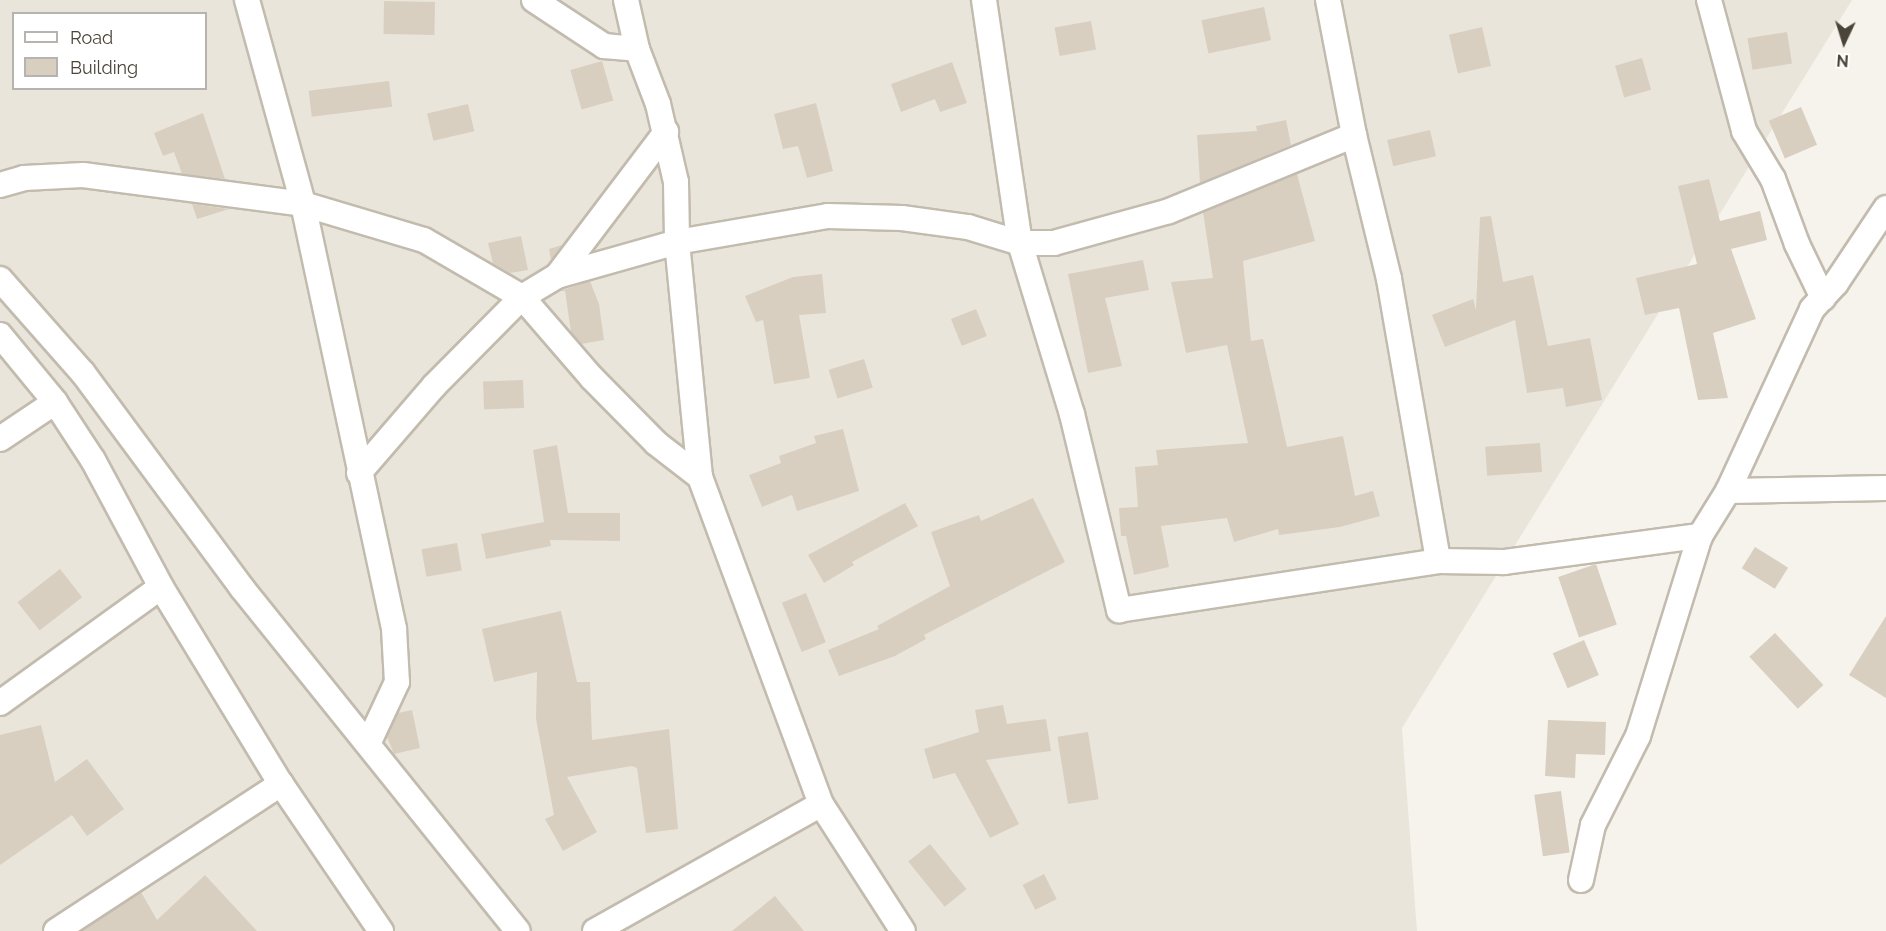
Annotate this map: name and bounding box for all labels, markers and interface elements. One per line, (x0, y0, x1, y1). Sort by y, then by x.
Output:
legend (12, 12, 207, 90)
north arrow (1814, 12, 1874, 72)
text: Road (70, 27, 113, 48)
text: N (1836, 51, 1849, 70)
text: Building (70, 57, 138, 78)

